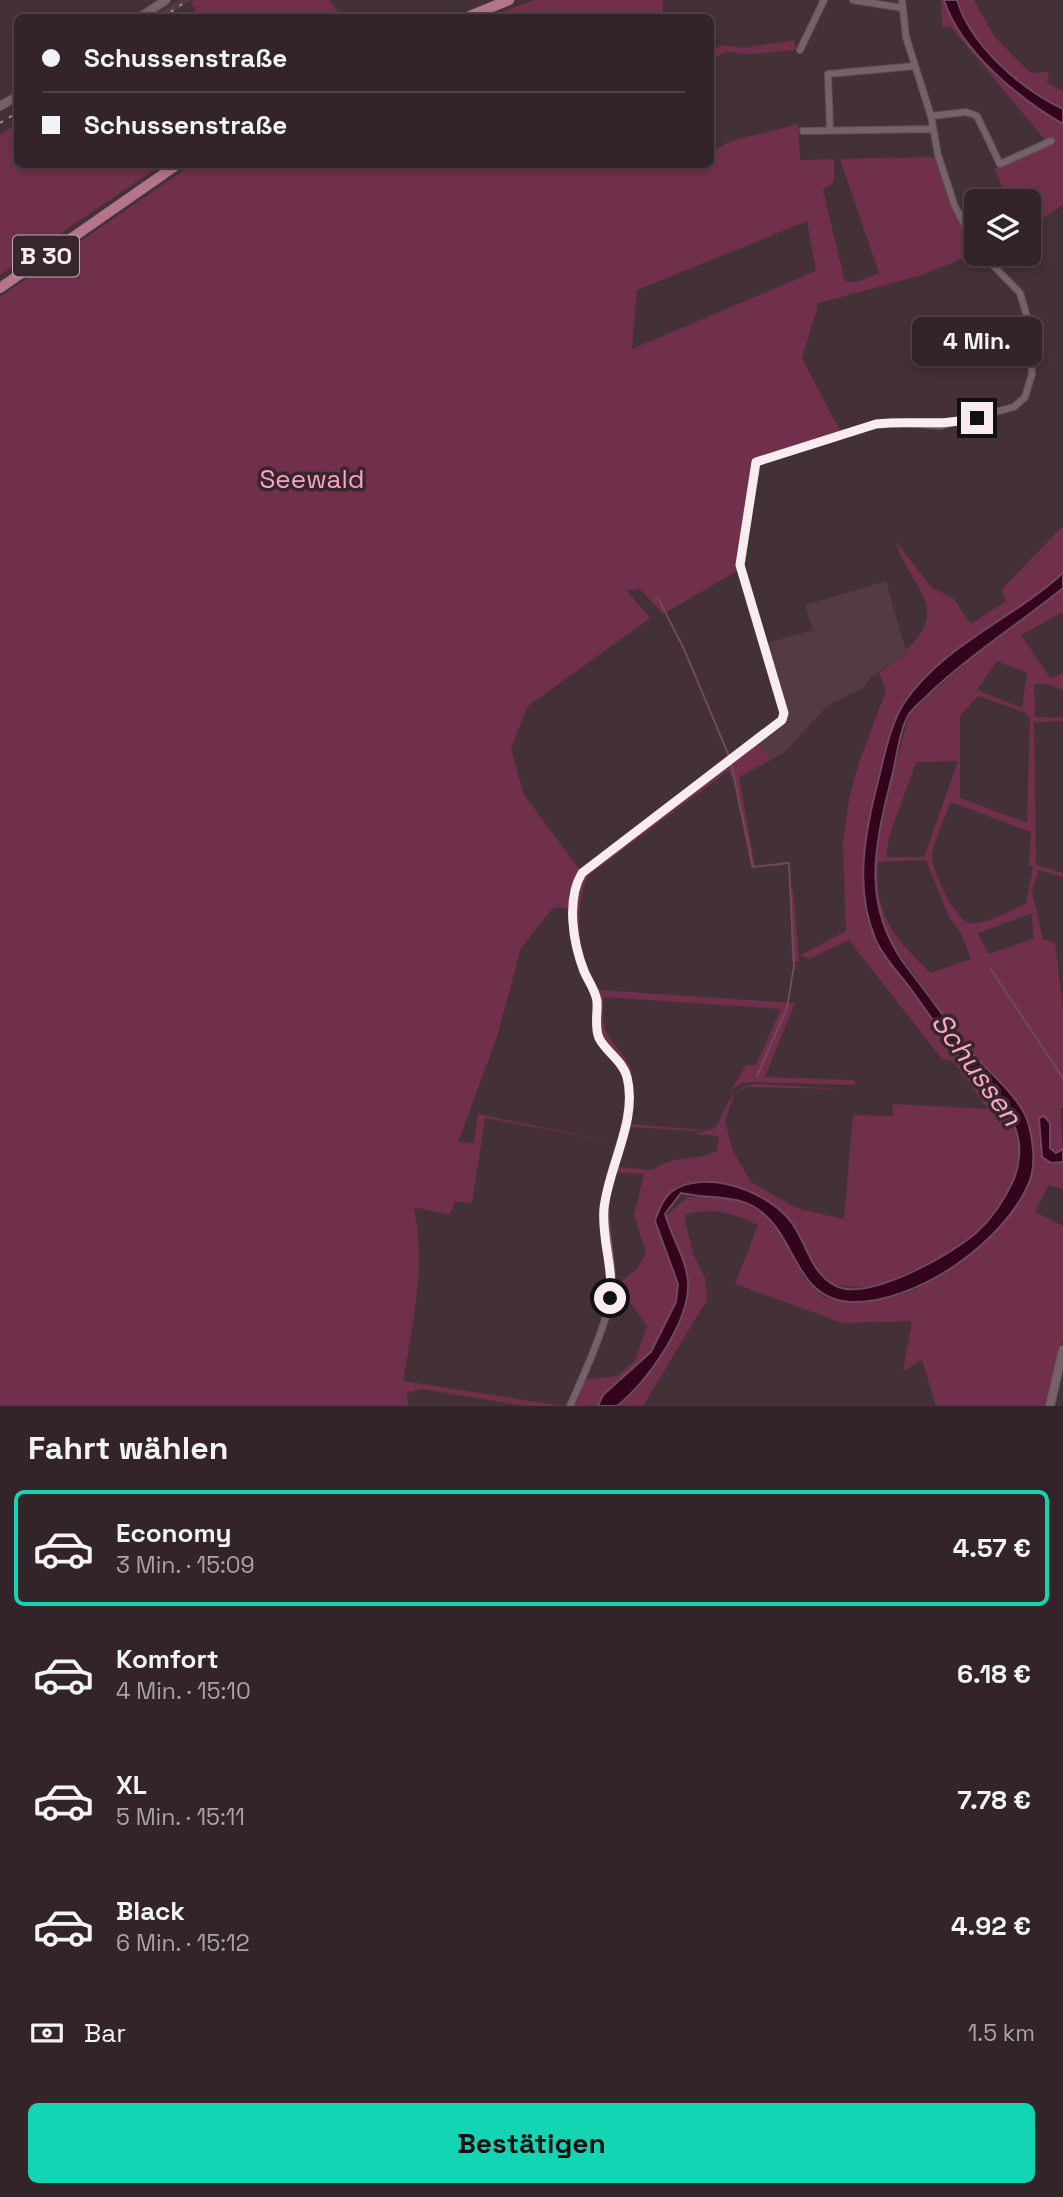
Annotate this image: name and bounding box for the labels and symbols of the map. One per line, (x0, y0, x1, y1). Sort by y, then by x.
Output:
road number: B 30 (13, 235, 79, 276)
callout: 4 Min. (912, 316, 1042, 366)
route end (961, 402, 993, 434)
park label: Seewald (259, 462, 365, 496)
water label: Schussen (924, 1005, 1031, 1133)
route start (594, 1282, 626, 1314)

